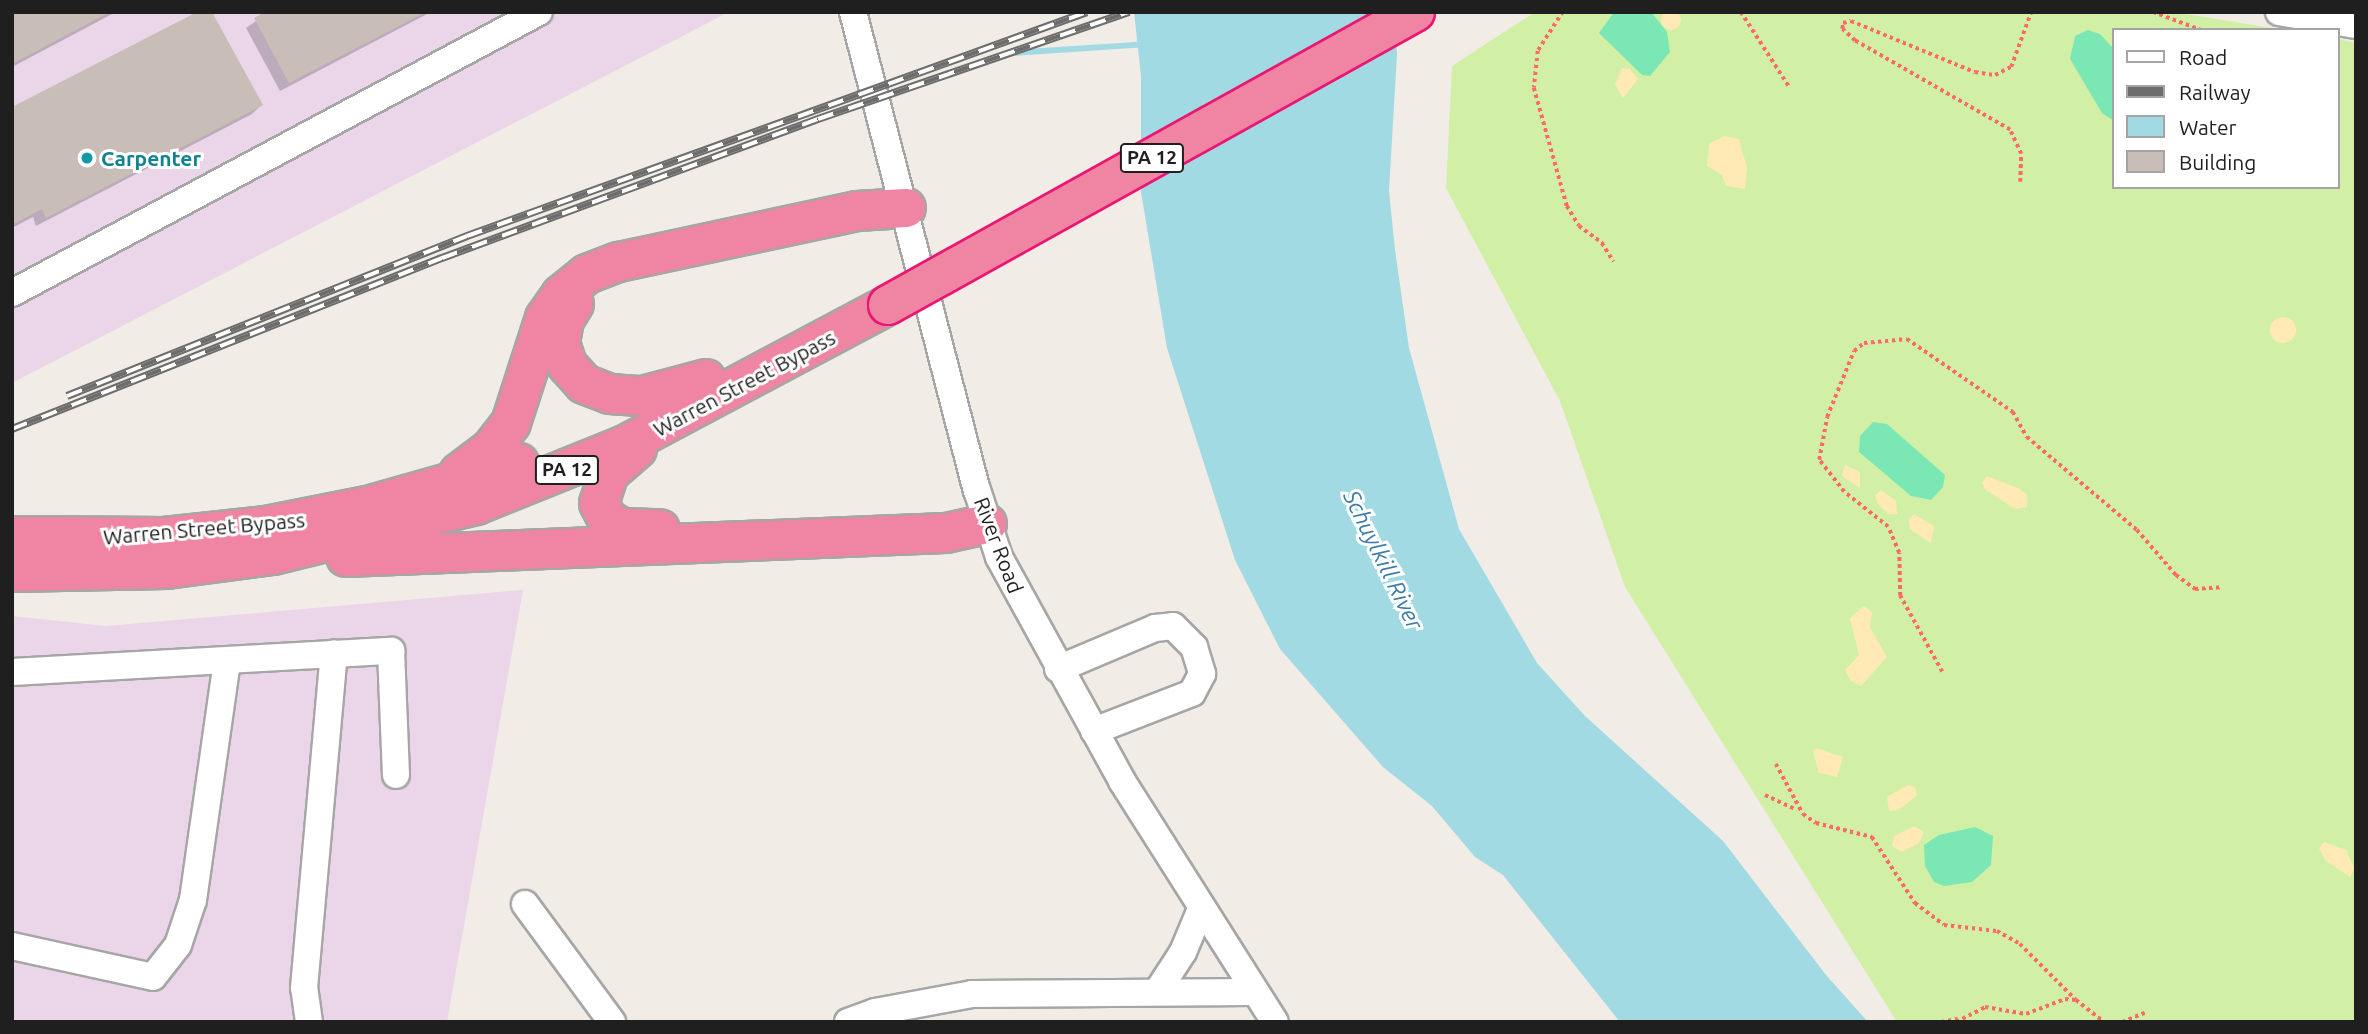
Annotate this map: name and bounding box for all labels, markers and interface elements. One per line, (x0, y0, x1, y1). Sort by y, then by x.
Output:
legend (2112, 28, 2340, 189)
text: Road (2179, 45, 2227, 69)
text: Railway (2179, 80, 2251, 104)
text: Water (2179, 115, 2237, 139)
road number: PA 12 (1119, 142, 1185, 174)
place label: Carpenter (101, 145, 201, 171)
marker: Carpenter (79, 150, 95, 166)
text: Building (2179, 150, 2256, 174)
street label: Warren Street Bypass (649, 324, 839, 442)
road number: PA 12 (534, 454, 600, 485)
water label: Schuylkill River (1337, 486, 1429, 634)
street label: River Road (969, 493, 1029, 597)
street label: Warren Street Bypass (102, 507, 306, 549)

